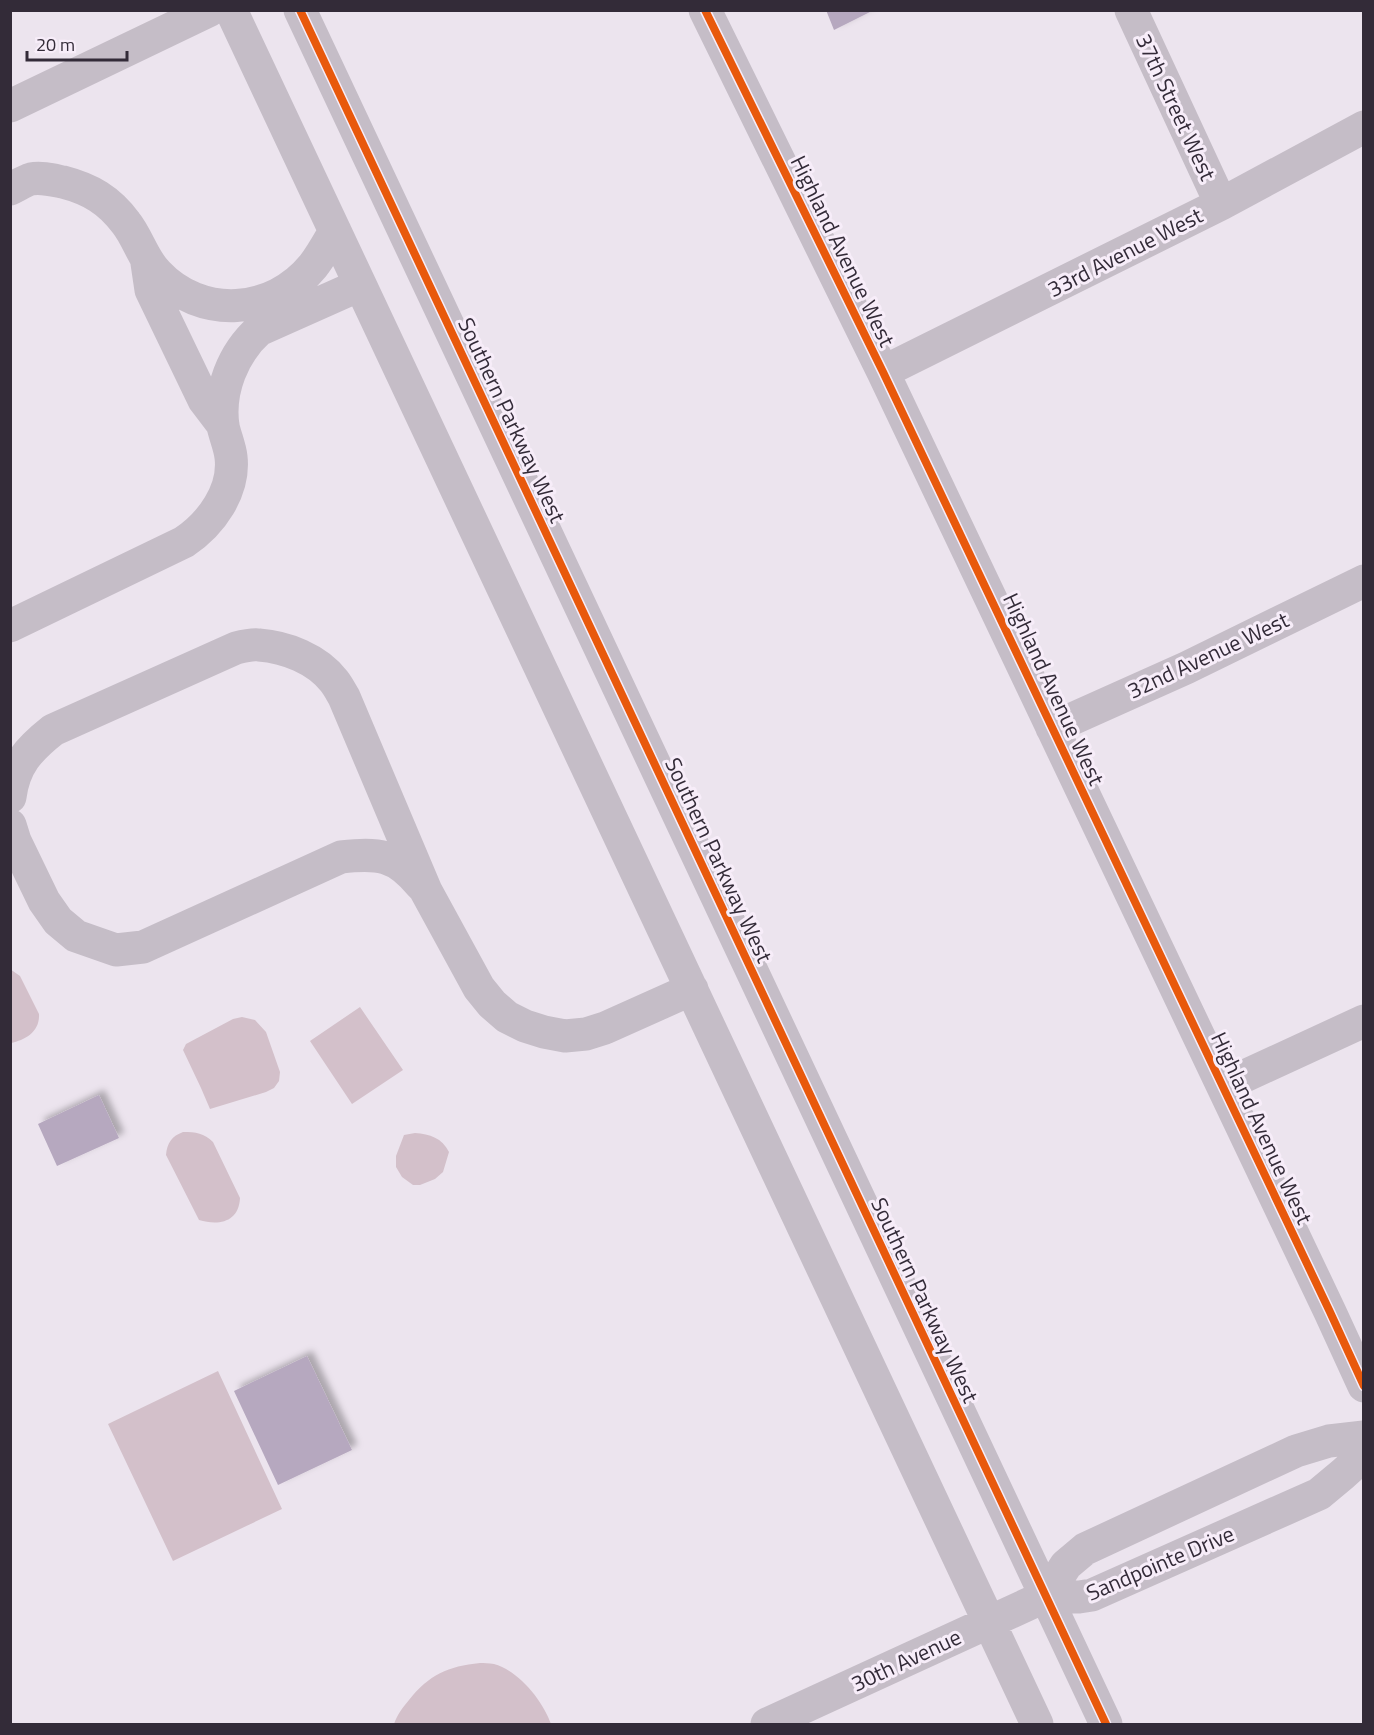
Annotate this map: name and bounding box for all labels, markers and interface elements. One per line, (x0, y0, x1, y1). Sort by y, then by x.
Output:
scale bar (27, 24, 128, 62)
street label: 37th Street West (1127, 28, 1225, 186)
text: 20 m (36, 31, 75, 58)
street label: Highland Avenue West (782, 150, 904, 353)
street label: 33rd Avenue West (1041, 198, 1209, 306)
street label: Southern Parkway West (449, 312, 575, 529)
street label: Highland Avenue West (994, 587, 1114, 791)
street label: 32nd Avenue West (1122, 603, 1295, 707)
street label: Southern Parkway West (656, 752, 782, 969)
street label: Highland Avenue West (1202, 1026, 1322, 1230)
street label: Southern Parkway West (862, 1192, 988, 1409)
street label: Sandpointe Drive (1081, 1516, 1239, 1610)
street label: 30th Avenue (845, 1620, 967, 1700)

